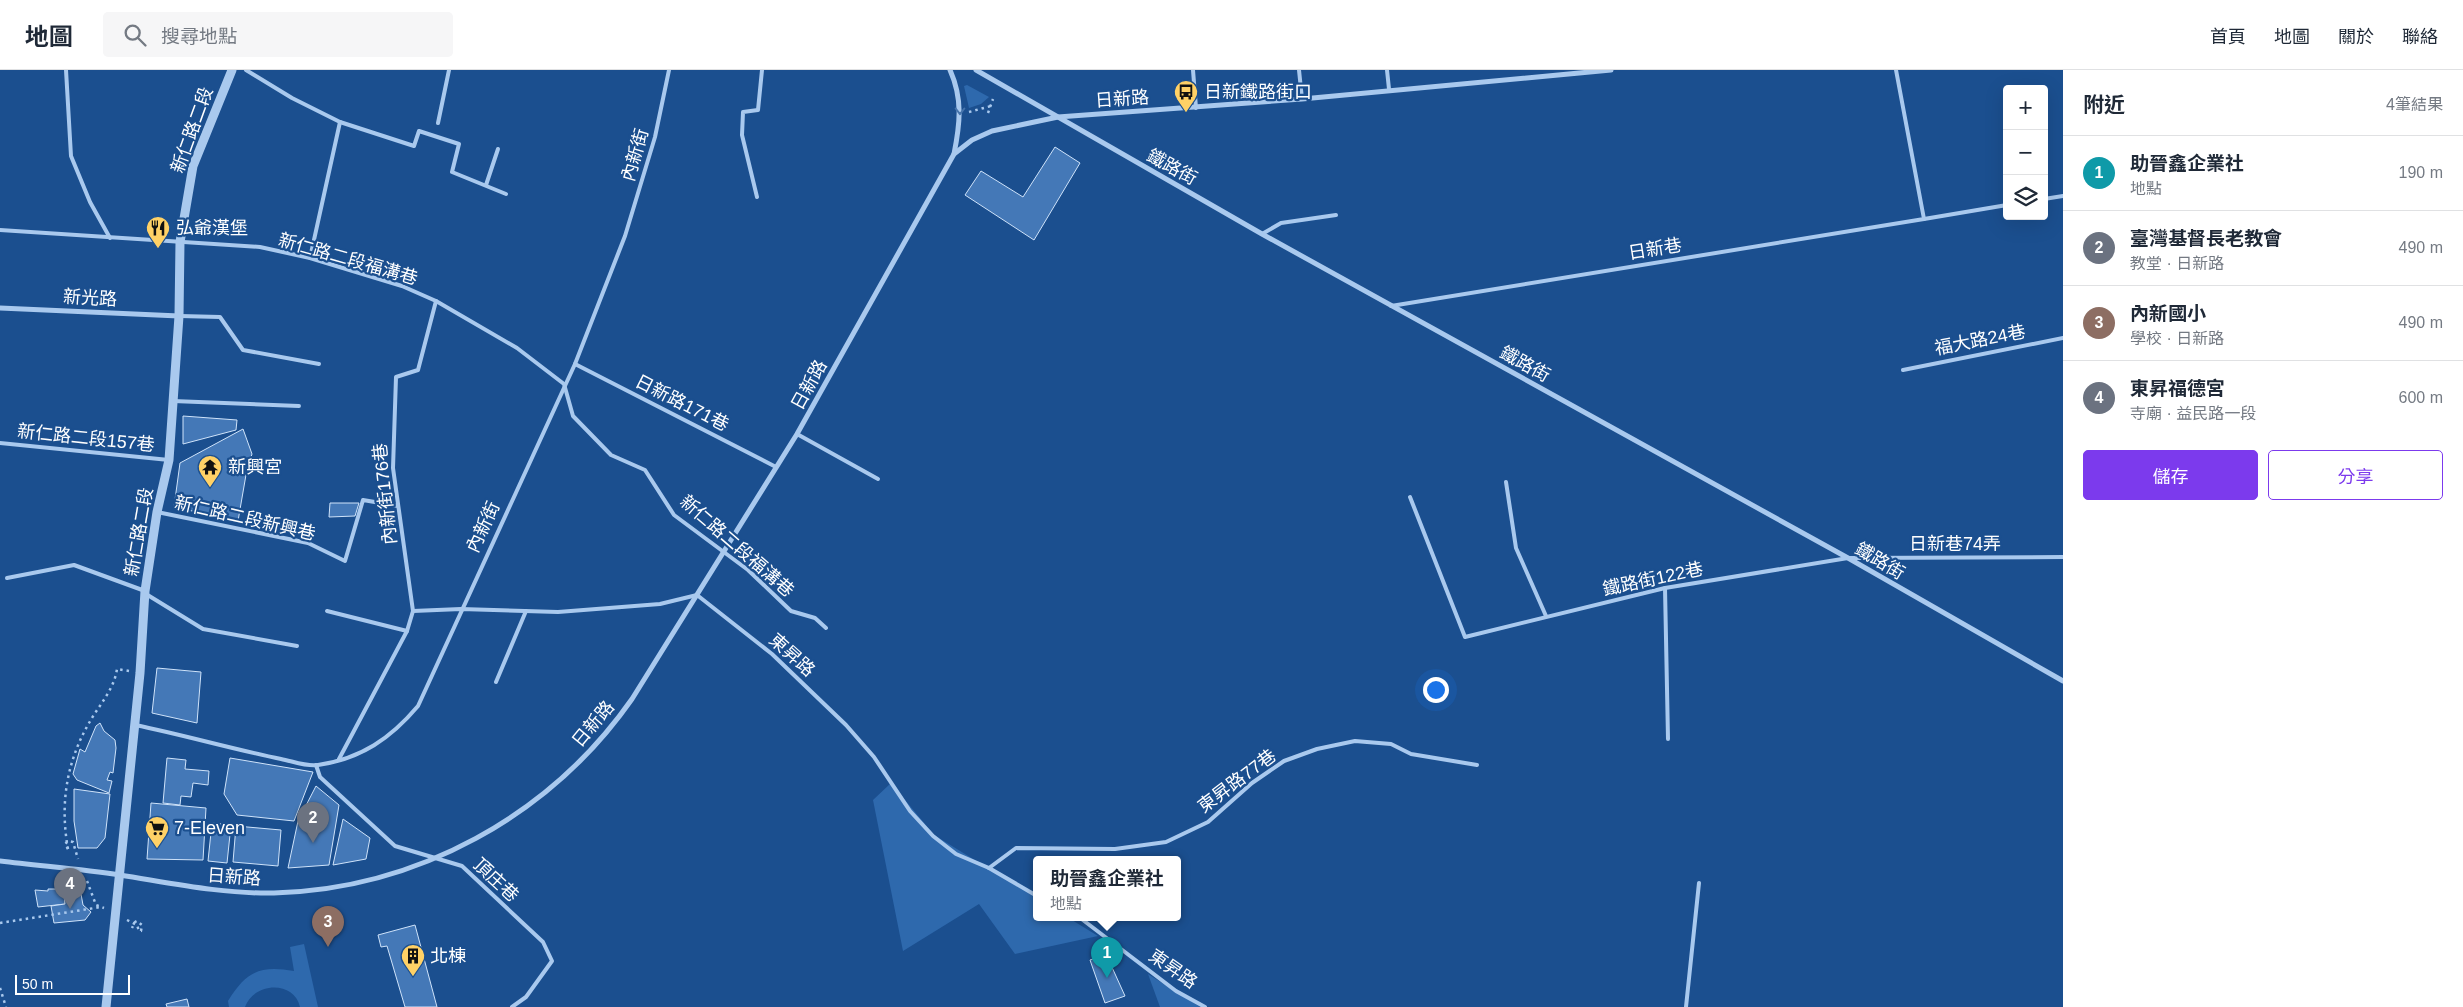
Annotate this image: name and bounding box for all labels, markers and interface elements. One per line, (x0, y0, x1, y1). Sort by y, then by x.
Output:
search box (103, 12, 453, 57)
icon: search (121, 21, 149, 49)
text: 地圖 (25, 23, 73, 50)
text: 搜尋地點 (161, 26, 237, 47)
text: 首頁 (2210, 27, 2246, 47)
text: 地圖 (2274, 27, 2310, 47)
text: 關於 (2338, 27, 2374, 47)
text: 聯絡 (2402, 27, 2438, 47)
bus stop icon: 日新鐵路街口 (1173, 79, 1199, 113)
place label: 日新鐵路街口 (1204, 82, 1312, 102)
street label: 新仁路二段 (167, 84, 217, 176)
map controls (2003, 85, 2048, 220)
button: + (2003, 85, 2048, 130)
street label: 日新路 (1094, 87, 1150, 111)
text: 附近 (2083, 93, 2125, 116)
text: 4筆結果 (2386, 96, 2443, 113)
one-way arrow (955, 108, 965, 116)
street label: 內新街 (618, 126, 652, 184)
button: − (2003, 130, 2048, 175)
street label: 鐵路街 (1144, 145, 1200, 189)
text: 助晉鑫企業社 (2130, 153, 2244, 174)
text: 1 (2095, 164, 2103, 181)
text: 190 m (2399, 164, 2443, 181)
button: layers (2003, 175, 2048, 220)
text: 地點 (2130, 180, 2162, 197)
restaurant icon: 弘爺漢堡 (145, 215, 171, 249)
place label: 弘爺漢堡 (176, 218, 248, 238)
text: 臺灣基督長老教會 (2130, 228, 2282, 249)
street label: 新仁路二段福溝巷 (276, 230, 420, 288)
street label: 日新巷 (1627, 235, 1683, 263)
text: 2 (2095, 239, 2103, 256)
text: 490 m (2399, 239, 2443, 256)
text: 教堂 · 日新路 (2130, 255, 2224, 272)
street label: 新光路 (63, 287, 117, 309)
text: 內新國小 (2130, 303, 2206, 324)
text: 3 (2095, 314, 2103, 331)
text: 490 m (2399, 314, 2443, 331)
street label: 福大路24巷 (1933, 321, 2027, 359)
text: 學校 · 日新路 (2130, 330, 2224, 347)
street label: 鐵路街 (1497, 342, 1553, 386)
street label: 日新路 (787, 357, 831, 413)
street label: 日新路171巷 (632, 371, 732, 435)
text: 東昇福德宮 (2130, 378, 2225, 399)
text: 4 (2095, 389, 2103, 406)
text: 600 m (2399, 389, 2443, 406)
text: 寺廟 · 益民路一段 (2130, 405, 2256, 422)
street label: 新仁路二段157巷 (16, 421, 156, 455)
street label: 內新街176巷 (370, 442, 400, 546)
button: 儲存 (2083, 450, 2258, 500)
button: 分享 (2268, 450, 2443, 500)
temple icon: 新興宮 (197, 454, 223, 488)
place label: 新興宮 (228, 457, 282, 477)
street label: 新仁路二段 (121, 486, 157, 578)
street label: 新仁路二段福溝巷 (676, 491, 798, 601)
street label: 新仁路二段新興巷 (173, 492, 317, 544)
street label: 內新街 (463, 498, 503, 556)
street label: 日新巷74弄 (1909, 534, 2001, 554)
street label: 鐵路街 (1852, 539, 1908, 583)
street label: 鐵路街122巷 (1601, 559, 1705, 599)
street label: 東昇路 (765, 630, 819, 680)
your location (1423, 677, 1449, 703)
street label: 日新路 (568, 697, 618, 751)
street label: 東昇路77巷 (1194, 745, 1280, 817)
pin: 2 (297, 802, 329, 843)
supermarket icon: 7-Eleven (144, 815, 170, 849)
place label: 7-Eleven (174, 818, 245, 838)
street label: 頂庄巷 (469, 854, 523, 906)
popup (1033, 856, 1181, 921)
street label: 日新路 (206, 865, 262, 889)
pin: 4 (54, 868, 86, 909)
text: 助晉鑫企業社 (1050, 868, 1164, 889)
text: 地點 (1050, 895, 1082, 912)
pin: 3 (312, 906, 344, 947)
pin: 1 (1091, 937, 1123, 978)
building icon: 北棟 (400, 943, 426, 977)
street label: 東昇路 (1145, 945, 1201, 993)
place label: 北棟 (430, 946, 466, 966)
scale bar (15, 972, 130, 995)
text: 50 m (22, 976, 53, 992)

